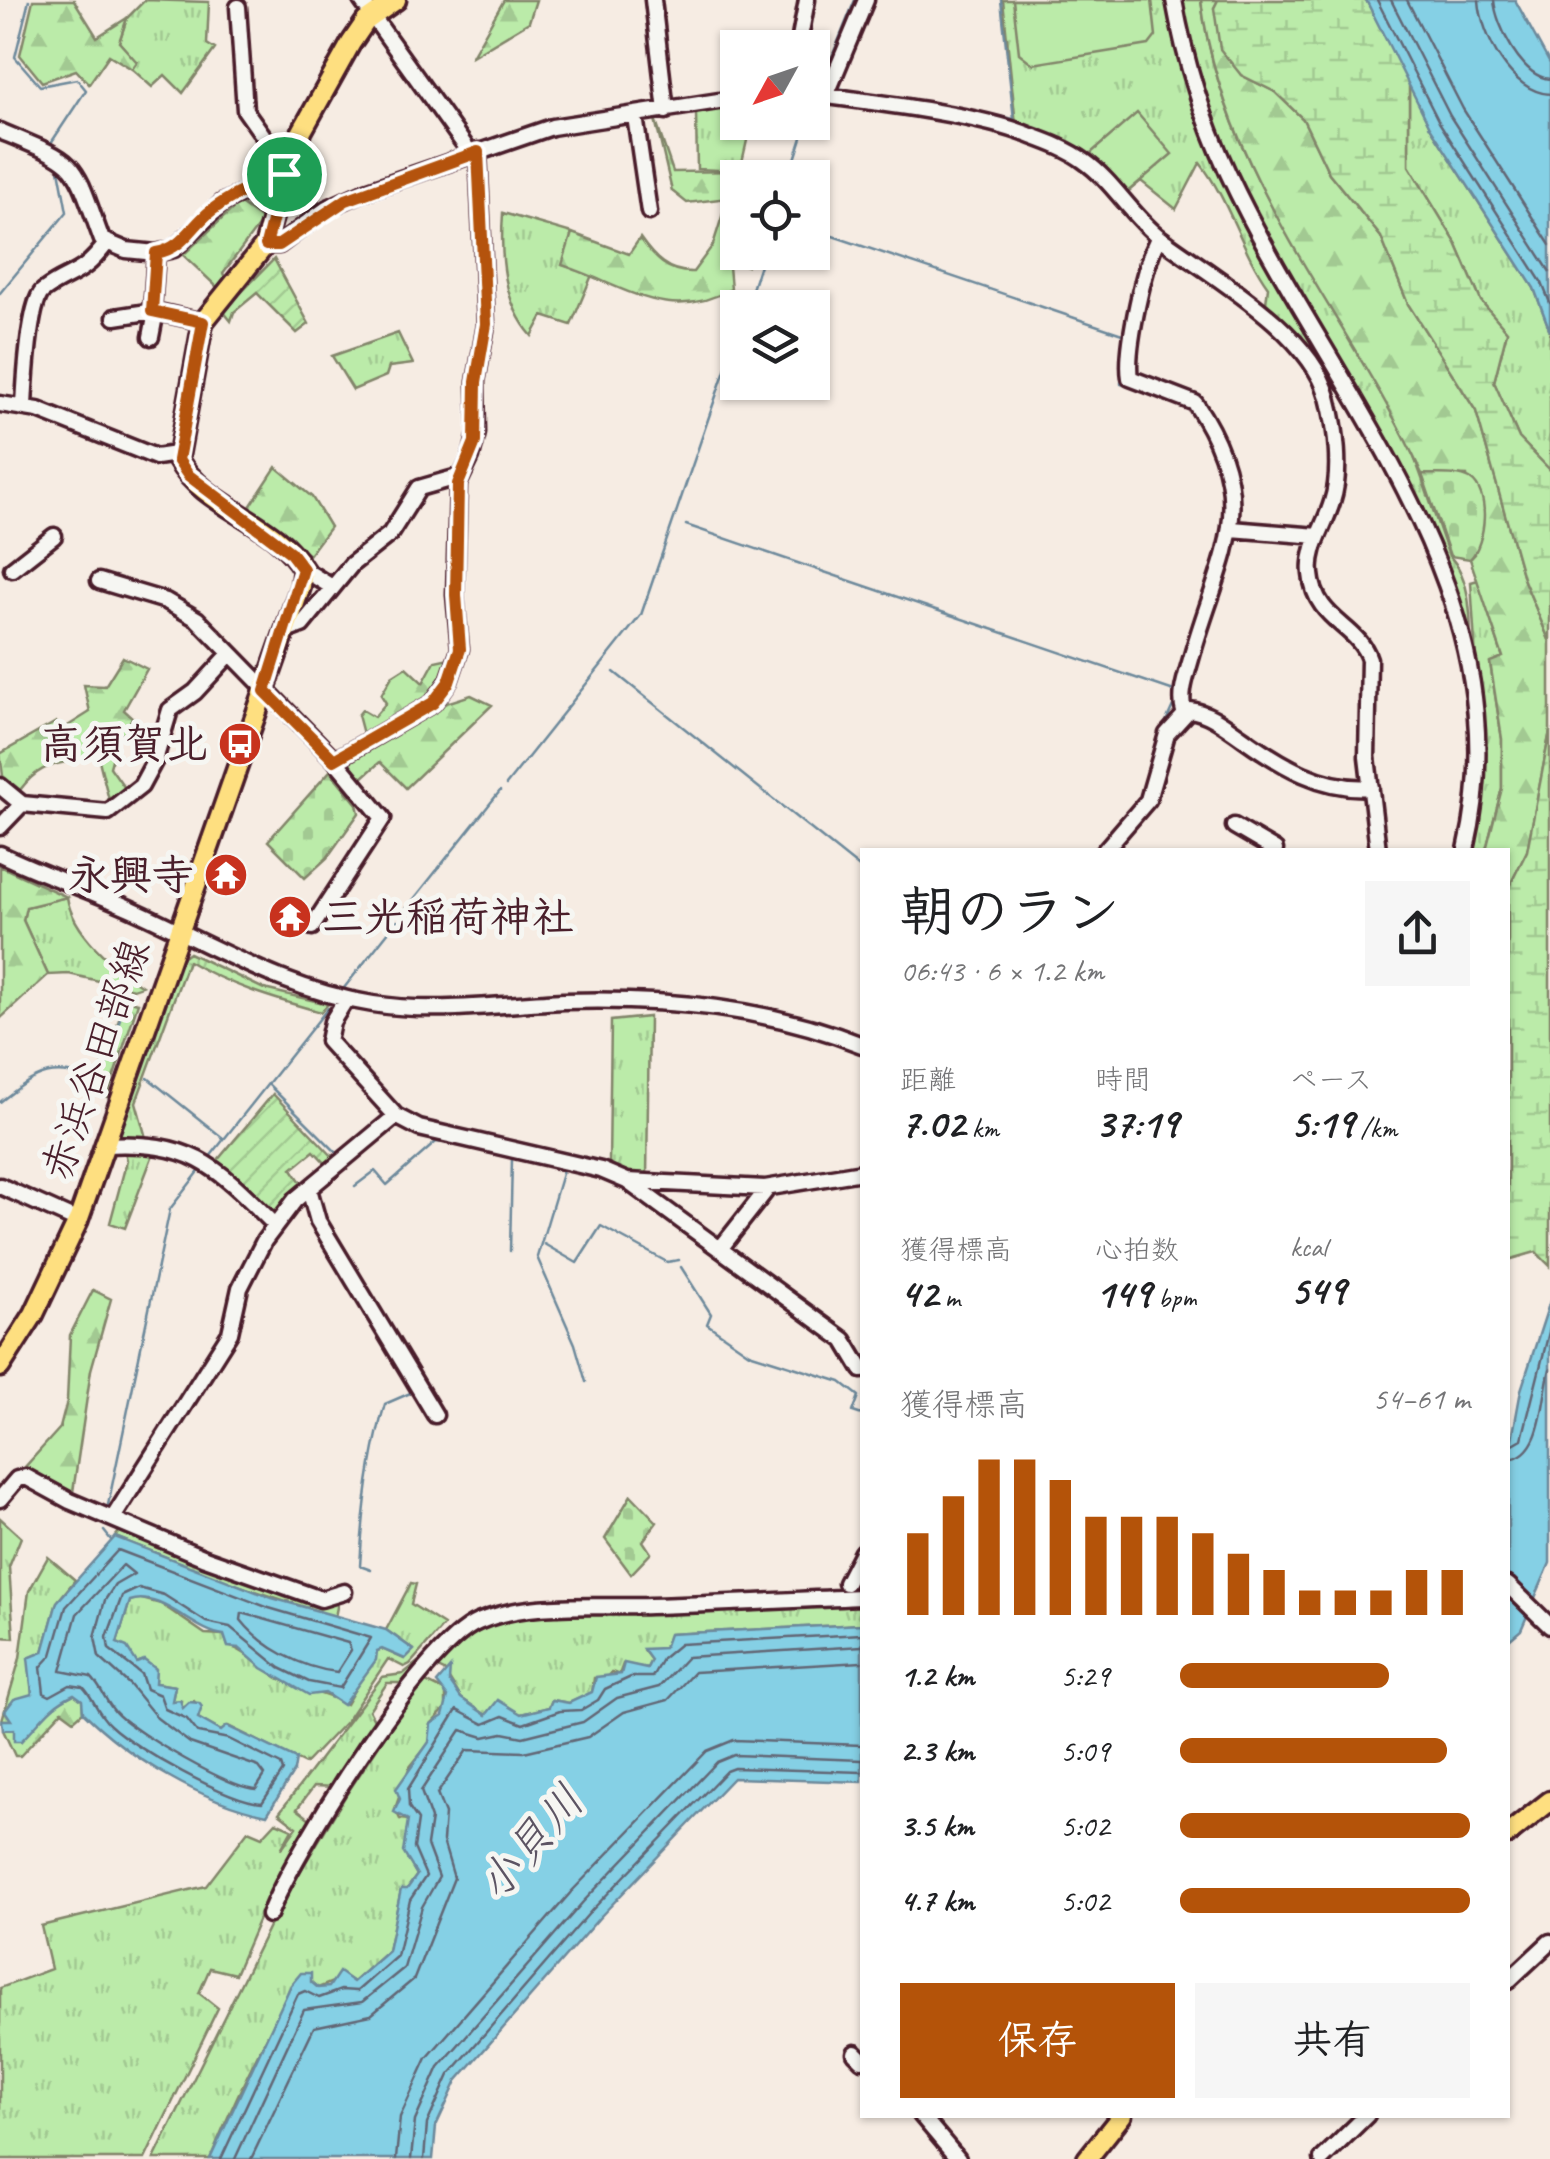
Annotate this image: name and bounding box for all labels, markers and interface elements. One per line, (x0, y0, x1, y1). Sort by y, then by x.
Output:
north arrow (720, 30, 830, 140)
map controls (720, 30, 830, 400)
pin (242, 132, 327, 217)
icon: arrive (257, 147, 312, 202)
button: locate (720, 160, 830, 270)
button: layers (720, 290, 830, 400)
place label: 高須賀北 (40, 718, 208, 771)
bus stop icon: 高須賀北 (217, 721, 263, 767)
place label: 永興寺 (68, 849, 194, 902)
temple icon: 永興寺 (203, 852, 249, 898)
text: 朝のラン (900, 877, 1120, 947)
button: share (1365, 881, 1470, 986)
place label: 三光稲荷神社 (322, 891, 574, 944)
temple icon: 三光稲荷神社 (267, 894, 313, 940)
street label: 赤浜谷田部線 (30, 932, 162, 1188)
text: 06:43 · 6 × 1.2 km (900, 950, 1104, 991)
text: 距離 (900, 1062, 956, 1097)
text: 時間 (1095, 1062, 1151, 1097)
text: ペース (1290, 1062, 1372, 1097)
text: 7.02 (900, 1097, 965, 1150)
text: 37:19 (1095, 1097, 1178, 1150)
text: 5:19 (1290, 1097, 1354, 1150)
text: km (965, 1110, 999, 1145)
text: /km (1354, 1110, 1397, 1145)
text: kcal (1290, 1229, 1327, 1264)
text: 獲得標高 (900, 1232, 1012, 1267)
text: 心拍数 (1095, 1232, 1179, 1267)
text: 549 (1290, 1264, 1346, 1317)
text: 42 (900, 1267, 938, 1320)
text: 149 (1095, 1267, 1151, 1320)
text: m (938, 1280, 960, 1315)
text: bpm (1151, 1280, 1196, 1315)
text: 54–61 m (1372, 1378, 1470, 1419)
text: 獲得標高 (900, 1384, 1028, 1425)
text: 1.2 km (900, 1655, 974, 1696)
text: 5:29 (1060, 1655, 1110, 1696)
text: 2.3 km (900, 1730, 974, 1771)
text: 5:09 (1060, 1730, 1110, 1771)
water label: 小貝川 (465, 1773, 597, 1913)
text: 3.5 km (900, 1805, 974, 1846)
text: 5:02 (1060, 1805, 1110, 1846)
text: 4.7 km (900, 1880, 974, 1921)
text: 5:02 (1060, 1880, 1110, 1921)
button: 保存 (900, 1983, 1175, 2098)
button: 共有 (1195, 1983, 1470, 2098)

